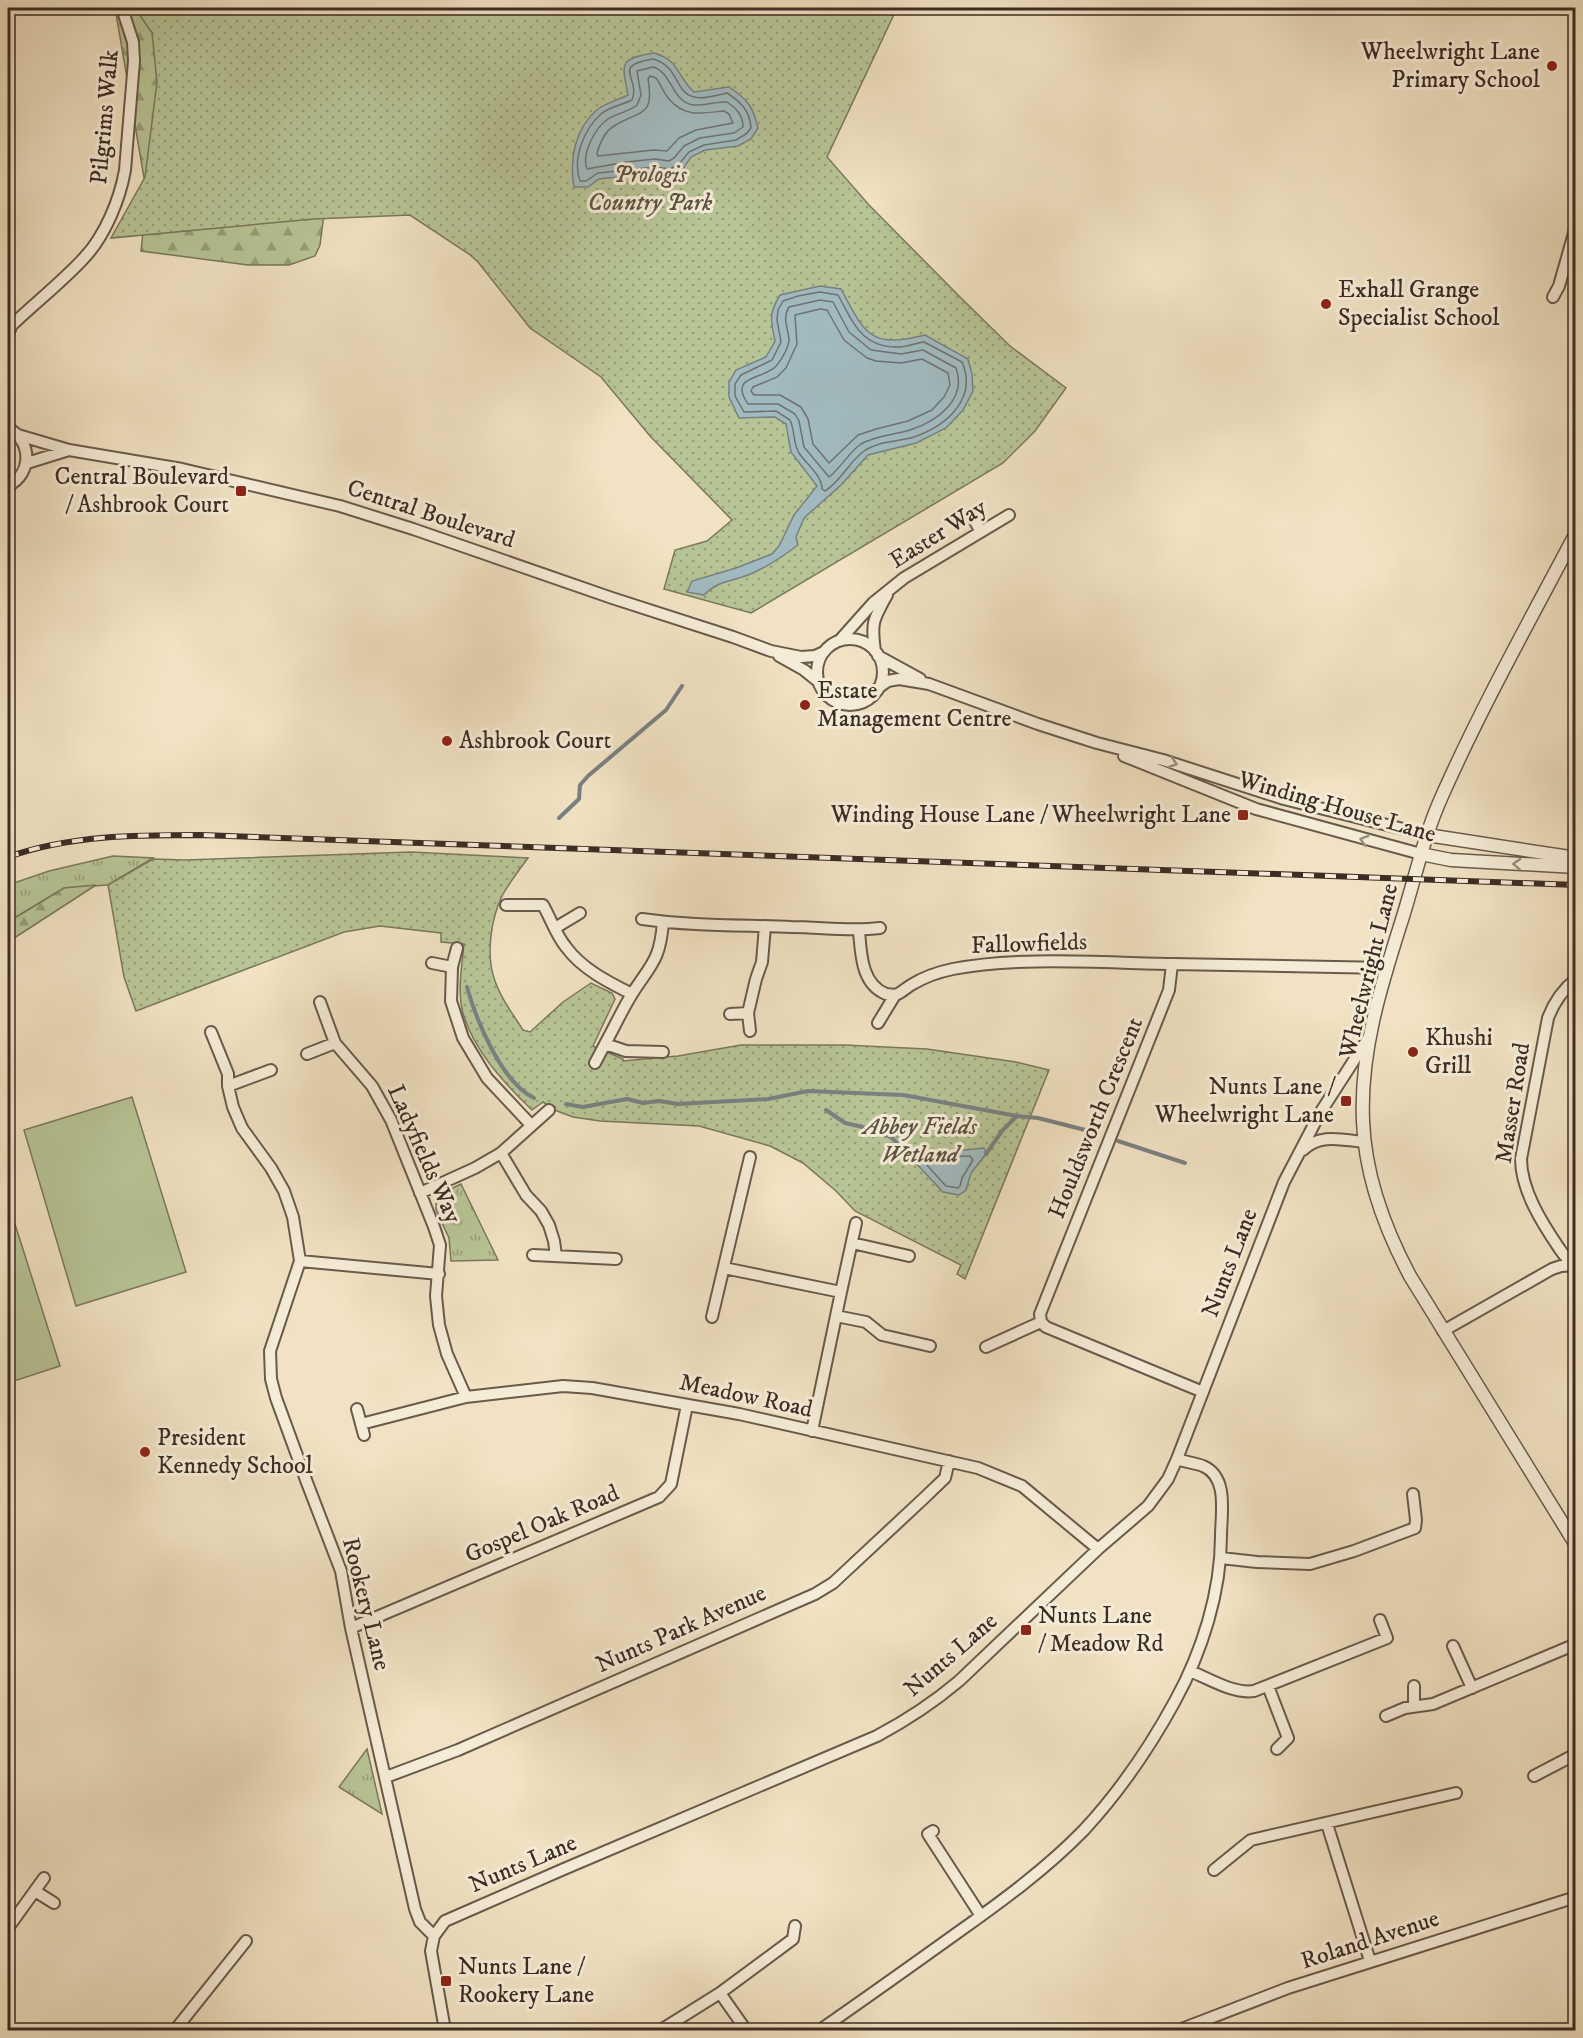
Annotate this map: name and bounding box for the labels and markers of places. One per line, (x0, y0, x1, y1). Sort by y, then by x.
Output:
place label: Wheelwright Lane Primary School (1360, 37, 1541, 95)
marker: Wheelwright Lane Primary School (1545, 59, 1559, 73)
place label: Exhall Grange Specialist School (1338, 275, 1500, 333)
marker: Exhall Grange Specialist School (1319, 297, 1333, 311)
place label: Central Boulevard / Ashbrook Court (54, 462, 229, 520)
marker: Central Boulevard / Ashbrook Court (234, 484, 248, 498)
place label: Estate Management Centre (817, 676, 1012, 734)
marker: Estate Management Centre (798, 698, 812, 712)
place label: Ashbrook Court (459, 726, 611, 756)
marker: Ashbrook Court (440, 734, 454, 748)
place label: Winding House Lane / Wheelwright Lane (830, 800, 1231, 830)
marker: Winding House Lane / Wheelwright Lane (1236, 808, 1250, 822)
place label: Khushi Grill (1425, 1023, 1493, 1081)
marker: Khushi Grill (1406, 1045, 1420, 1059)
place label: Nunts Lane / Wheelwright Lane (1154, 1072, 1336, 1130)
marker: Nunts Lane / Wheelwright Lane (1339, 1094, 1353, 1108)
place label: President Kennedy School (157, 1423, 314, 1481)
marker: President Kennedy School (138, 1445, 152, 1459)
place label: Nunts Lane / Meadow Rd (1038, 1601, 1163, 1659)
marker: Nunts Lane / Meadow Rd (1019, 1623, 1033, 1637)
place label: Nunts Lane / Rookery Lane (458, 1952, 594, 2010)
marker: Nunts Lane / Rookery Lane (439, 1974, 453, 1988)

